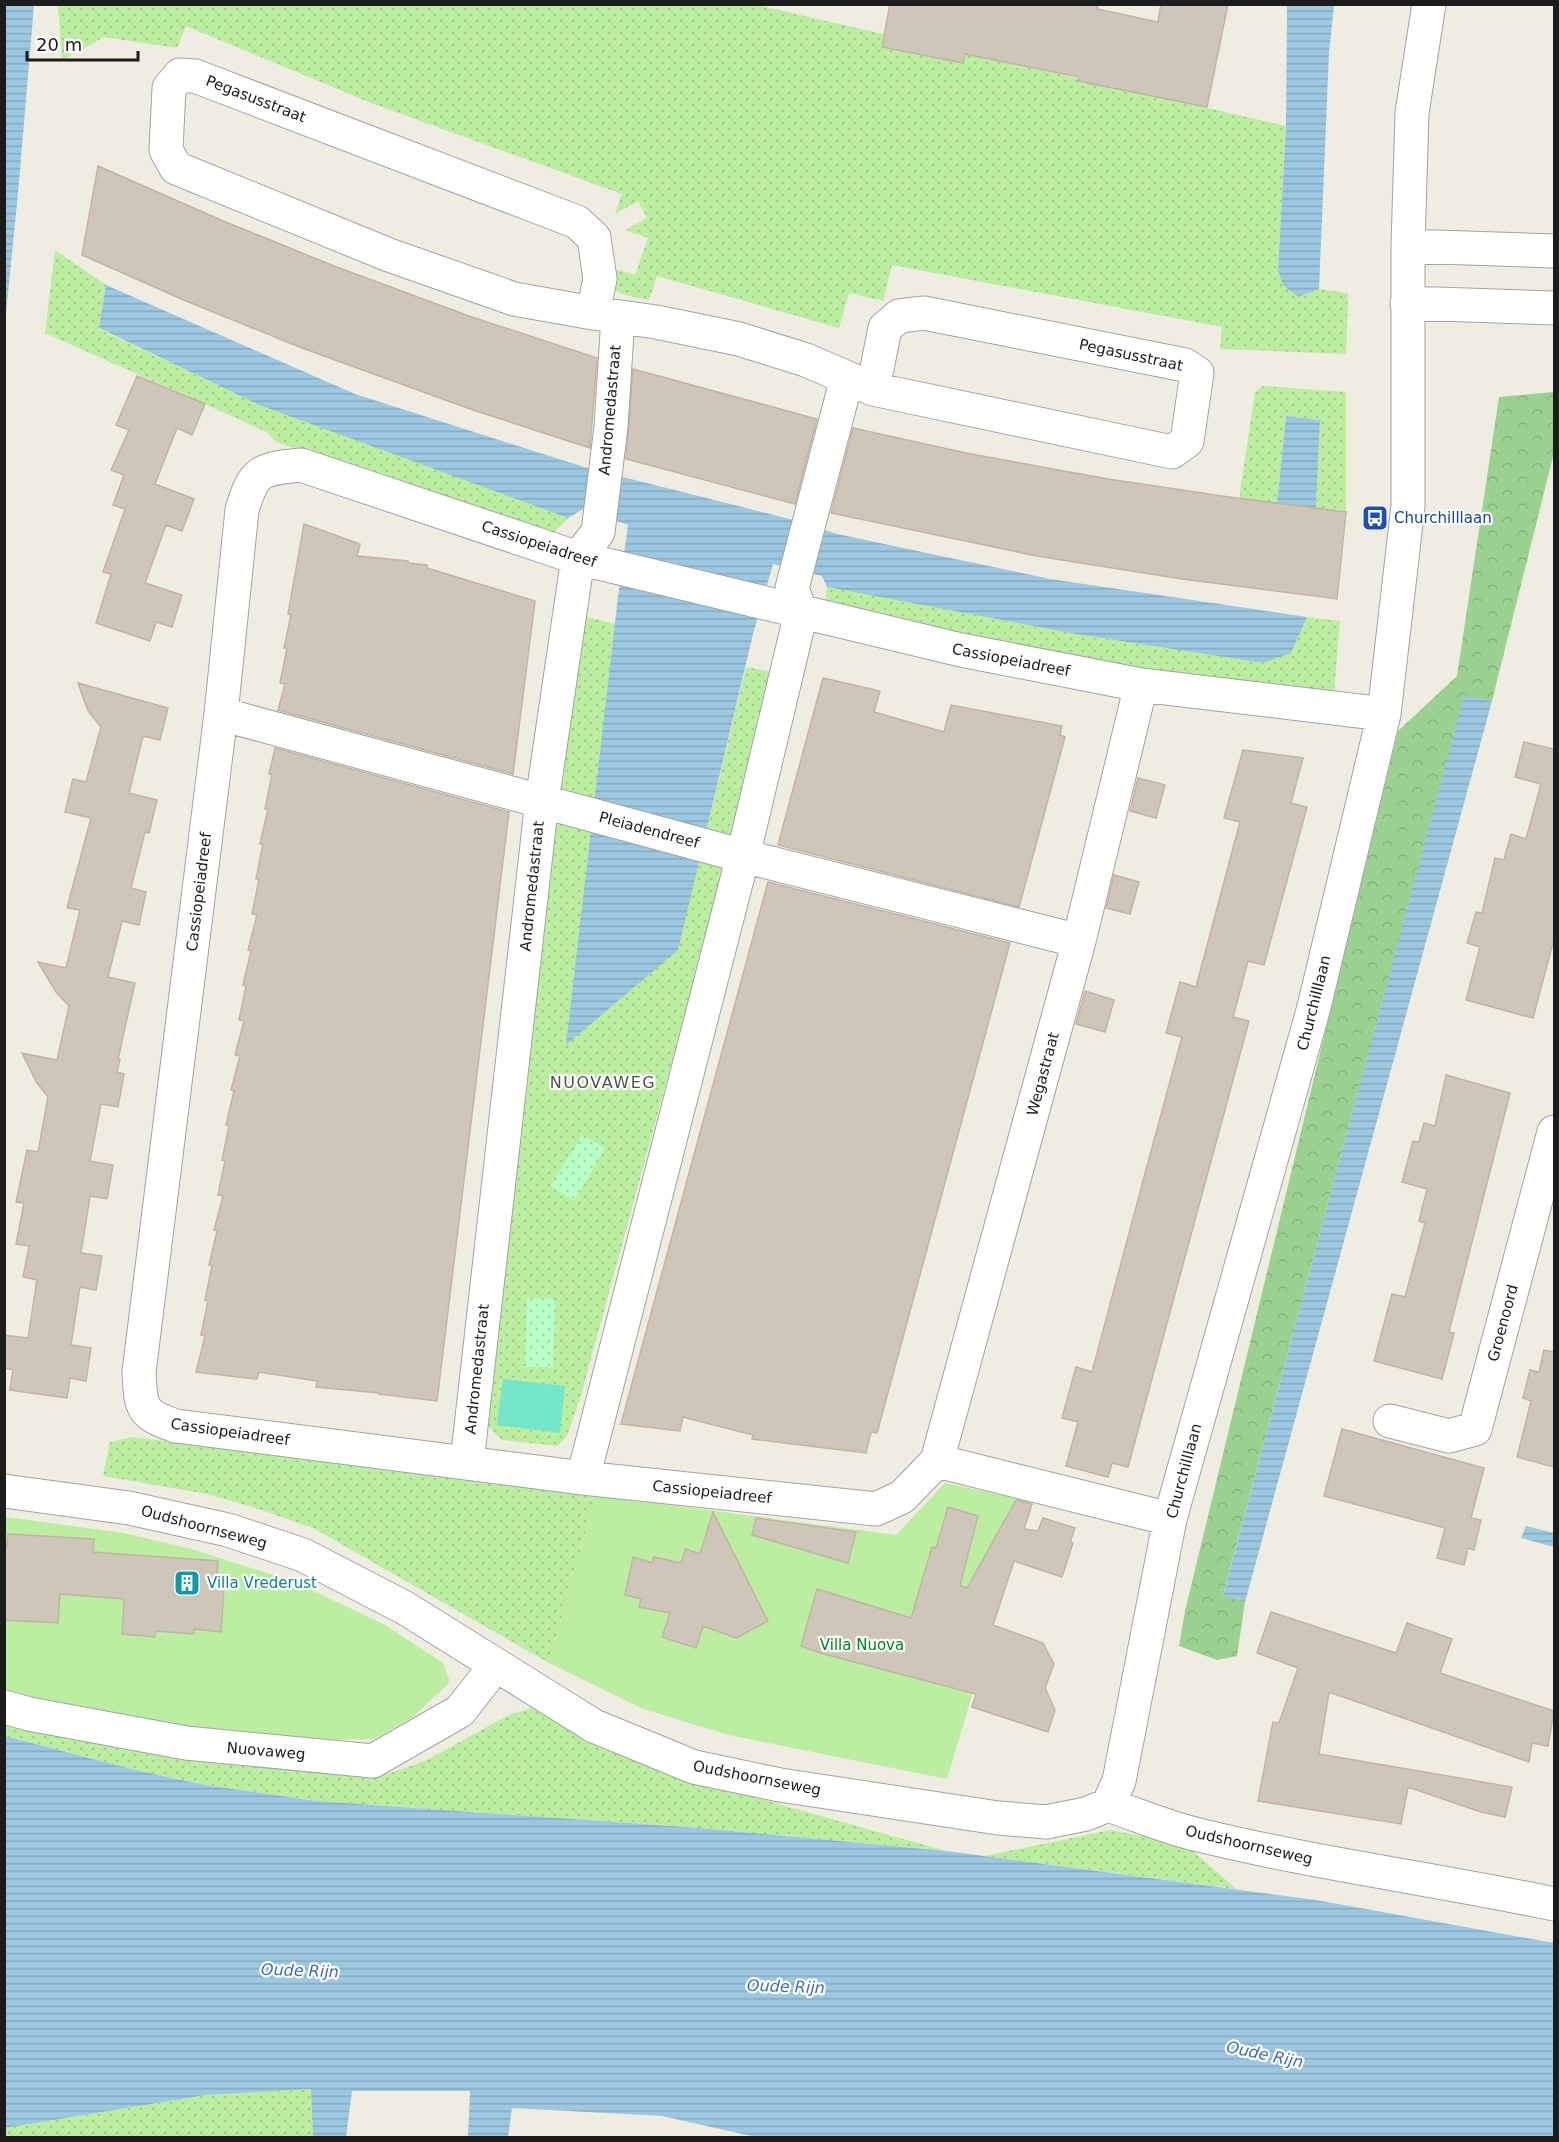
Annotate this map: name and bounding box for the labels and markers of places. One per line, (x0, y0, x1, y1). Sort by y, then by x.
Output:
bus stop icon: Churchilllaan (1360, 503, 1390, 533)
place label: Churchilllaan (1394, 509, 1492, 527)
building icon: Villa Vrederust (172, 1568, 202, 1598)
place label: Villa Vrederust (207, 1574, 317, 1592)

